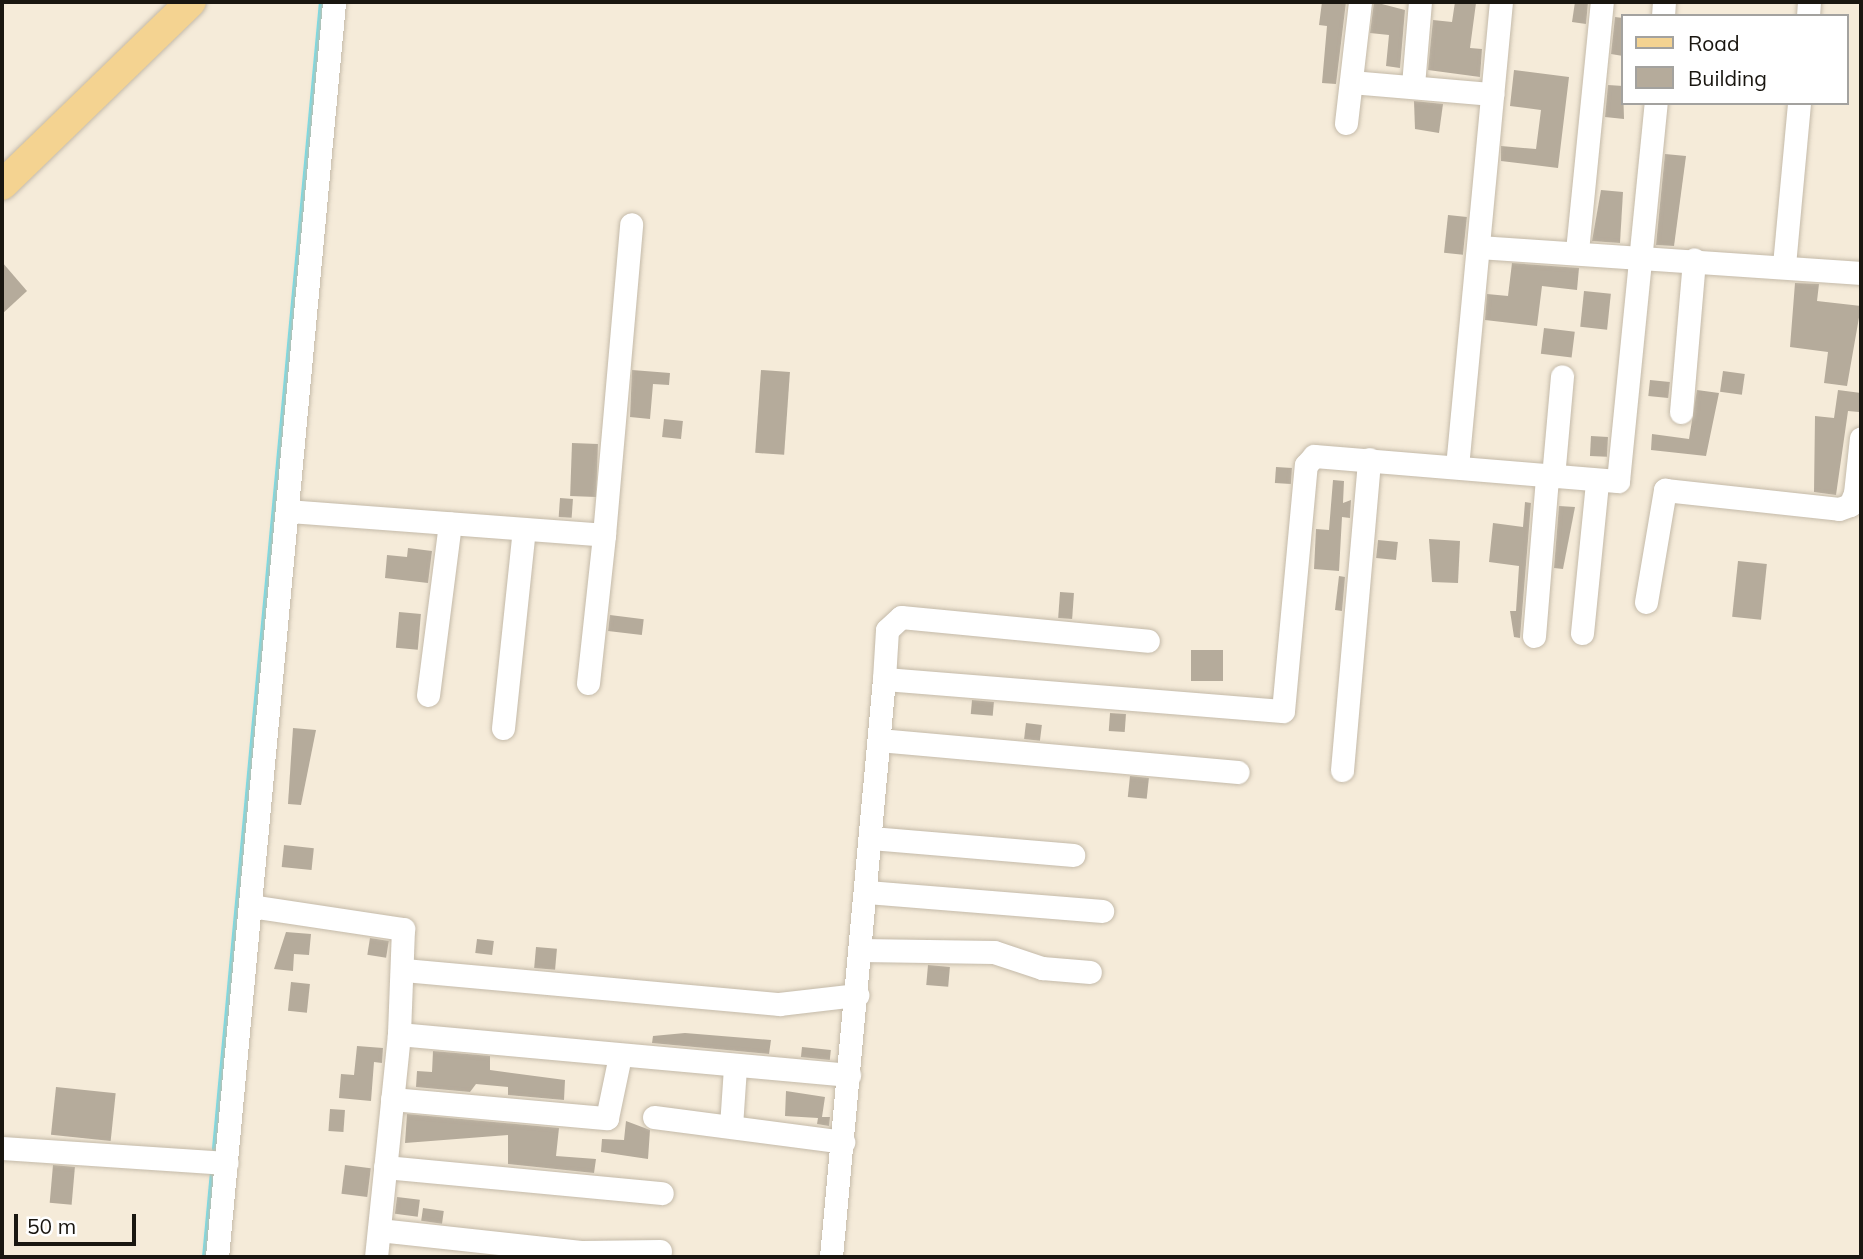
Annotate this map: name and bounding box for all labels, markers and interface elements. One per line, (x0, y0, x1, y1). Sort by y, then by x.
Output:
legend (1622, 14, 1849, 105)
text: Road (1688, 30, 1739, 56)
text: Building (1688, 65, 1767, 91)
scale bar (18, 1200, 140, 1244)
text: 50 m (27, 1213, 76, 1239)

